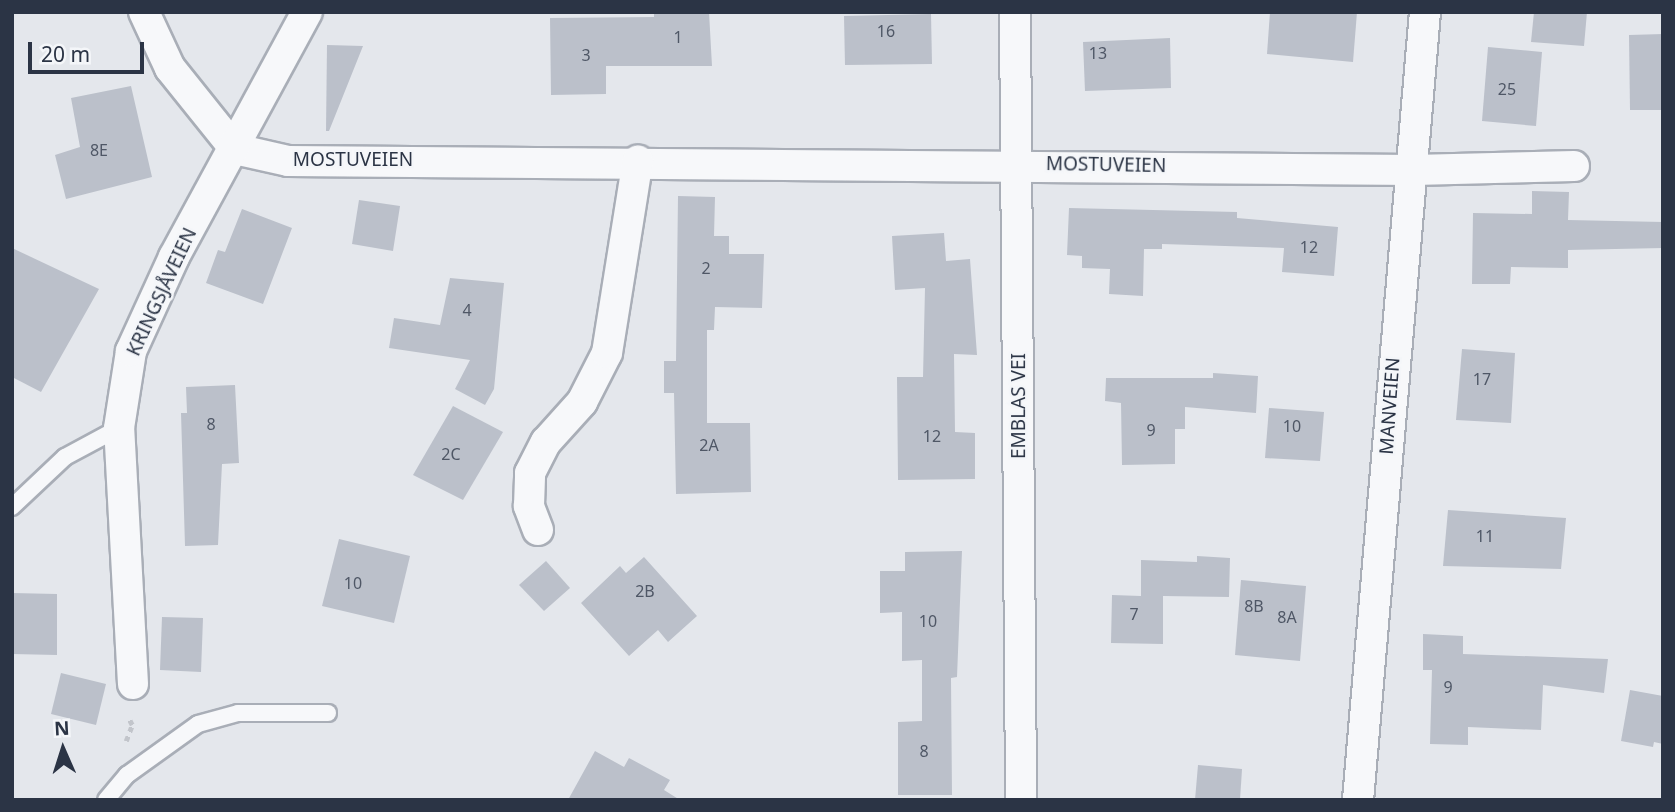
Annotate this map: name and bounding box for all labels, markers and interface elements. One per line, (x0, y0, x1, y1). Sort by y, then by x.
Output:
house number: 16 (877, 21, 895, 41)
house number: 1 (673, 27, 683, 47)
scale bar (32, 28, 147, 72)
text: 20 m (41, 40, 90, 68)
house number: 13 (1089, 43, 1107, 63)
house number: 3 (581, 45, 591, 65)
house number: 25 (1498, 79, 1516, 99)
house number: 8E (90, 140, 108, 160)
street label: MOSTUVEIEN (293, 149, 413, 171)
street label: MOSTUVEIEN (1046, 153, 1166, 177)
street label: KRINGSJÅVEIEN (122, 224, 202, 360)
house number: 12 (1300, 237, 1318, 257)
house number: 2 (701, 258, 711, 278)
house number: 4 (462, 300, 472, 320)
street label: EMBLAS VEI (1008, 353, 1030, 459)
street label: MANVEIEN (1375, 357, 1405, 455)
house number: 17 (1473, 369, 1491, 389)
house number: 8 (206, 414, 216, 434)
house number: 10 (1283, 416, 1301, 436)
house number: 9 (1146, 420, 1156, 440)
house number: 12 (923, 426, 941, 446)
house number: 2A (699, 435, 719, 455)
house number: 2C (441, 444, 461, 464)
house number: 11 (1476, 526, 1494, 546)
house number: 10 (344, 573, 362, 593)
house number: 2B (635, 581, 655, 601)
house number: 8B (1244, 596, 1264, 616)
house number: 7 (1129, 604, 1139, 624)
house number: 8A (1277, 607, 1297, 627)
house number: 10 (919, 611, 937, 631)
house number: 9 (1443, 677, 1453, 697)
north arrow (28, 714, 98, 784)
text: N (53, 715, 70, 741)
house number: 8 (919, 741, 929, 761)

